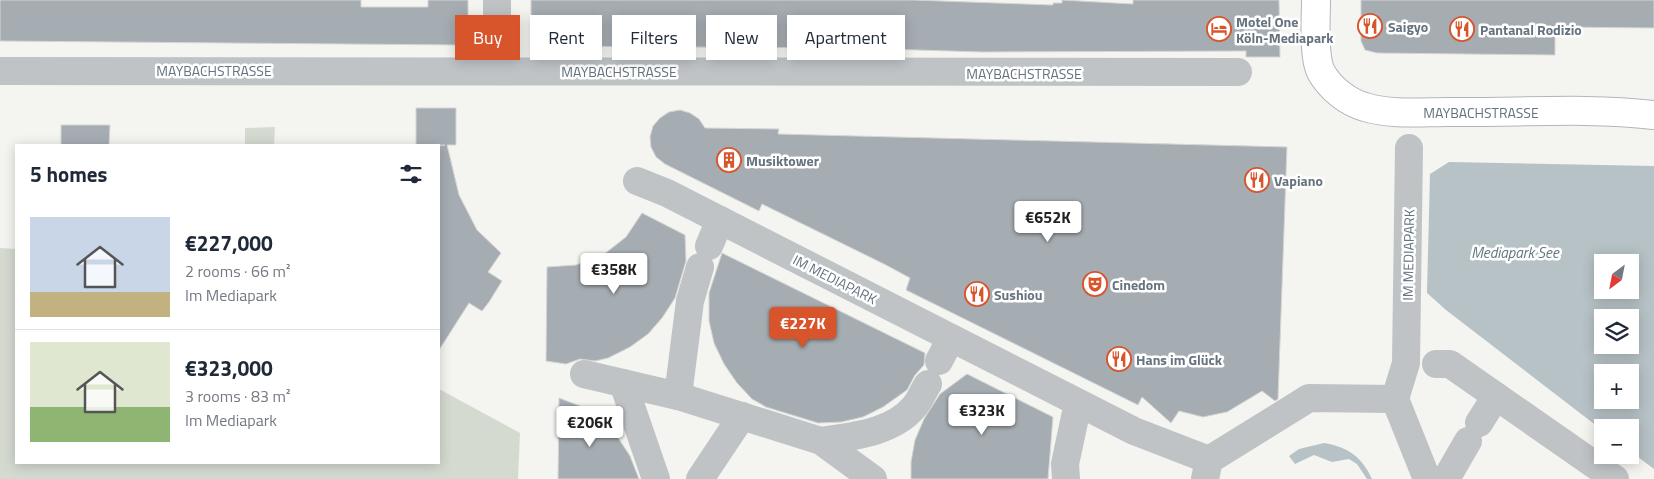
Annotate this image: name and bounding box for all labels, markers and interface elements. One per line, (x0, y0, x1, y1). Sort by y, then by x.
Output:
place label: Motel One Köln-Mediapark (1236, 11, 1334, 48)
restaurant icon: Saigyo (1357, 13, 1383, 39)
chip: Buy (455, 15, 520, 60)
chip: Rent (530, 15, 602, 60)
chip: Filters (612, 15, 696, 60)
chip: New (706, 15, 777, 60)
chip: Apartment (787, 15, 905, 60)
hotel icon: Motel One Köln-Mediapark (1206, 16, 1232, 42)
place label: Saigyo (1388, 16, 1428, 37)
restaurant icon: Pantanal Rodizio (1449, 16, 1475, 42)
place label: Pantanal Rodizio (1480, 19, 1582, 40)
street label: MAYBACHSTRASSE (156, 60, 272, 81)
street label: MAYBACHSTRASSE (561, 61, 677, 82)
street label: MAYBACHSTRASSE (966, 63, 1082, 84)
street label: MAYBACHSTRASSE (1423, 102, 1539, 123)
building icon: Musiktower (716, 147, 742, 173)
place label: Musiktower (746, 150, 819, 171)
text: 5 homes (30, 158, 107, 190)
icon: filters (397, 160, 425, 188)
restaurant icon: Vapiano (1244, 167, 1270, 193)
place label: Vapiano (1274, 170, 1323, 191)
pin: €652K (1013, 200, 1083, 243)
text: €652K (1025, 205, 1071, 229)
street label: IM MEDIAPARK (1397, 209, 1419, 301)
text: €227,000 (185, 227, 273, 259)
icon: home (70, 237, 130, 297)
water label: Mediapark See (1471, 241, 1560, 264)
street label: IM MEDIAPARK (790, 249, 881, 309)
pin: €358K (579, 252, 649, 295)
north arrow (1594, 254, 1639, 299)
map controls (1594, 254, 1639, 464)
text: €358K (591, 257, 637, 281)
text: 2 rooms · 66 m² (185, 259, 290, 283)
theatre icon: Cinedom (1082, 271, 1108, 297)
place label: Cinedom (1112, 274, 1165, 295)
restaurant icon: Sushiou (964, 281, 990, 307)
text: Im Mediapark (185, 283, 277, 307)
place label: Sushiou (994, 284, 1043, 305)
pin: €227K (768, 306, 838, 349)
button: layers (1594, 309, 1639, 354)
text: €227K (780, 311, 826, 335)
restaurant icon: Hans im Glück (1106, 346, 1132, 372)
place label: Hans im Glück (1136, 349, 1223, 370)
text: €323,000 (185, 352, 273, 384)
icon: home (70, 362, 130, 422)
button: + (1594, 364, 1639, 409)
text: 3 rooms · 83 m² (185, 384, 290, 408)
pin: €323K (947, 394, 1017, 436)
text: €323K (959, 398, 1005, 422)
pin: €206K (555, 406, 625, 448)
text: Im Mediapark (185, 408, 277, 432)
text: €206K (567, 410, 613, 434)
button: − (1594, 419, 1639, 464)

